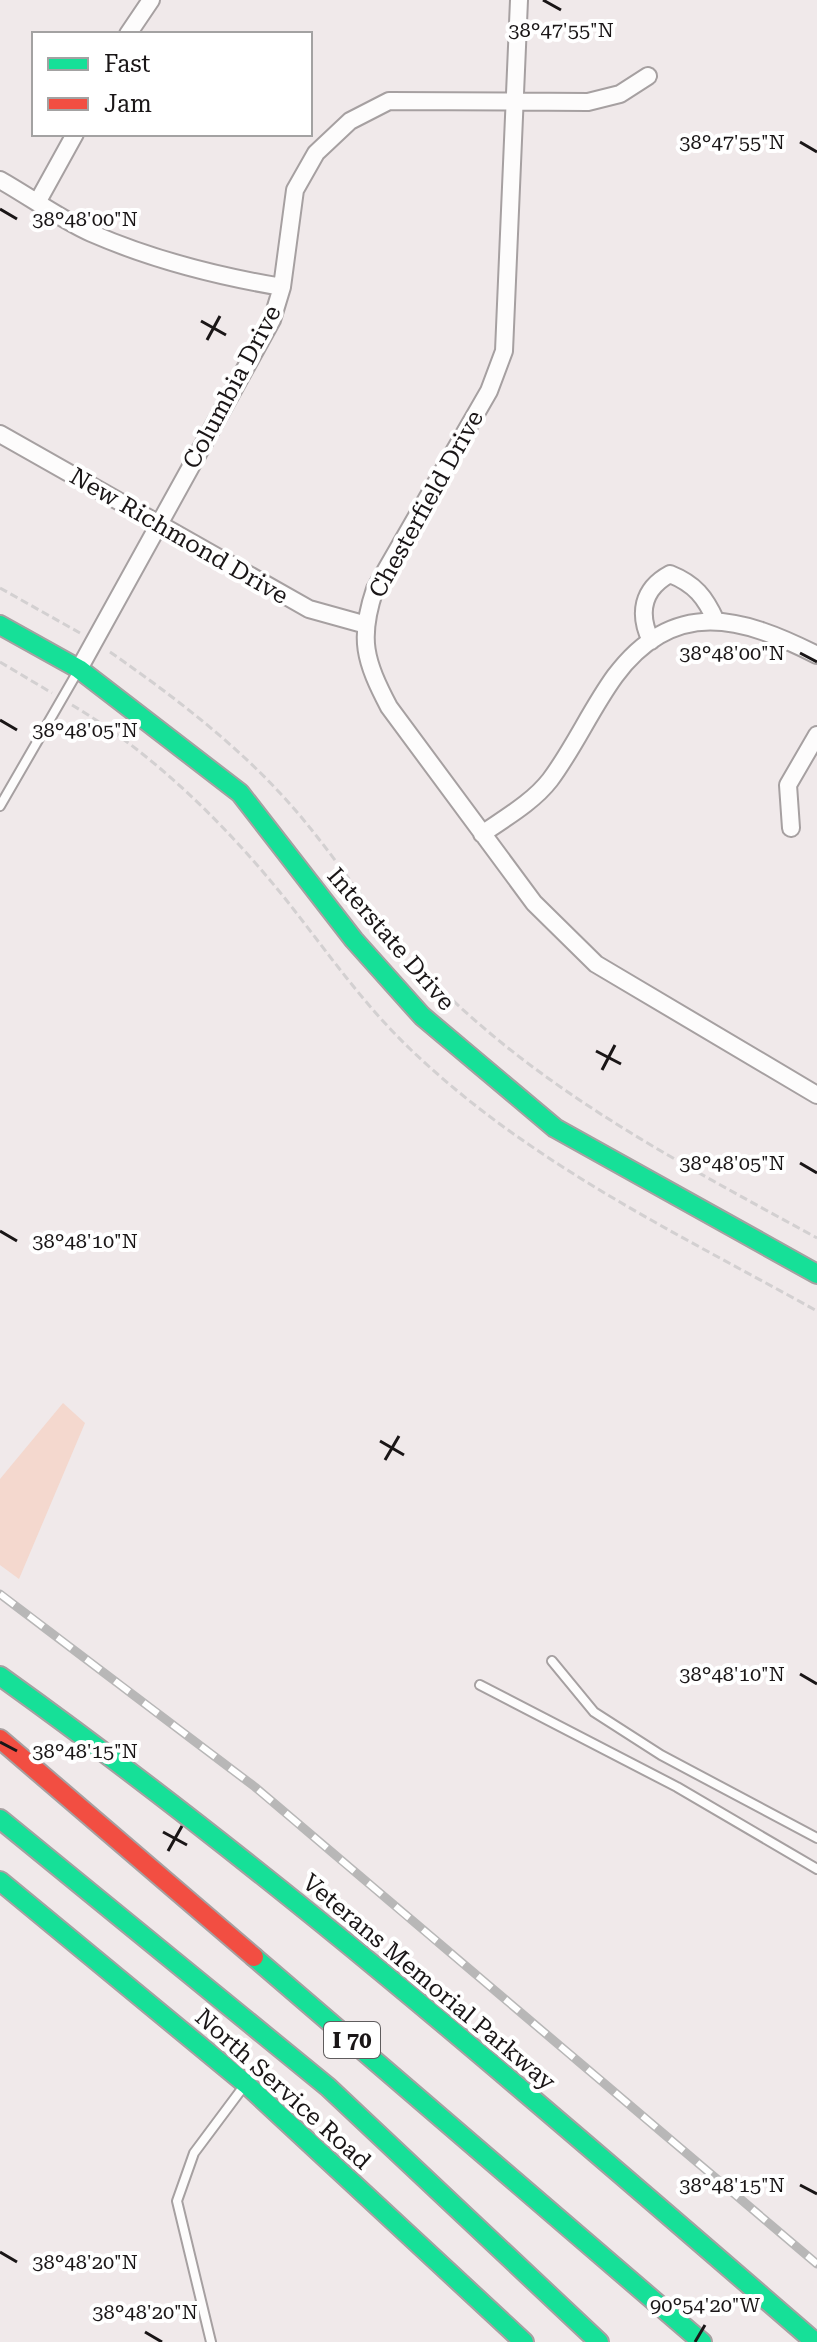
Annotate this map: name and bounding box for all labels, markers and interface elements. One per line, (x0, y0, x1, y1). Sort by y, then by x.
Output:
text: 38°47'55"N (508, 18, 614, 42)
legend (32, 32, 312, 136)
text: Fast (104, 50, 151, 78)
text: Jam (104, 90, 152, 118)
text: 38°47'55"N (679, 130, 785, 154)
text: 38°48'00"N (32, 207, 138, 231)
street label: Columbia Drive (177, 301, 287, 473)
street label: Chesterfield Drive (363, 406, 489, 602)
street label: New Richmond Drive (65, 462, 293, 610)
text: 38°48'00"N (679, 641, 785, 665)
text: 38°48'05"N (32, 718, 138, 742)
street label: Interstate Drive (321, 862, 461, 1016)
text: 38°48'05"N (679, 1151, 785, 1175)
text: 38°48'10"N (32, 1229, 138, 1253)
text: 38°48'10"N (679, 1662, 785, 1686)
text: 38°48'15"N (32, 1739, 138, 1763)
street label: Veterans Memorial Parkway (297, 1868, 562, 2097)
street label: North Service Road (189, 2003, 377, 2175)
road number: I 70 (324, 2022, 380, 2058)
text: 38°48'15"N (679, 2173, 785, 2197)
text: 38°48'20"N (32, 2250, 138, 2274)
text: 90°54'20"W (650, 2293, 761, 2317)
text: 38°48'20"N (92, 2300, 198, 2324)

